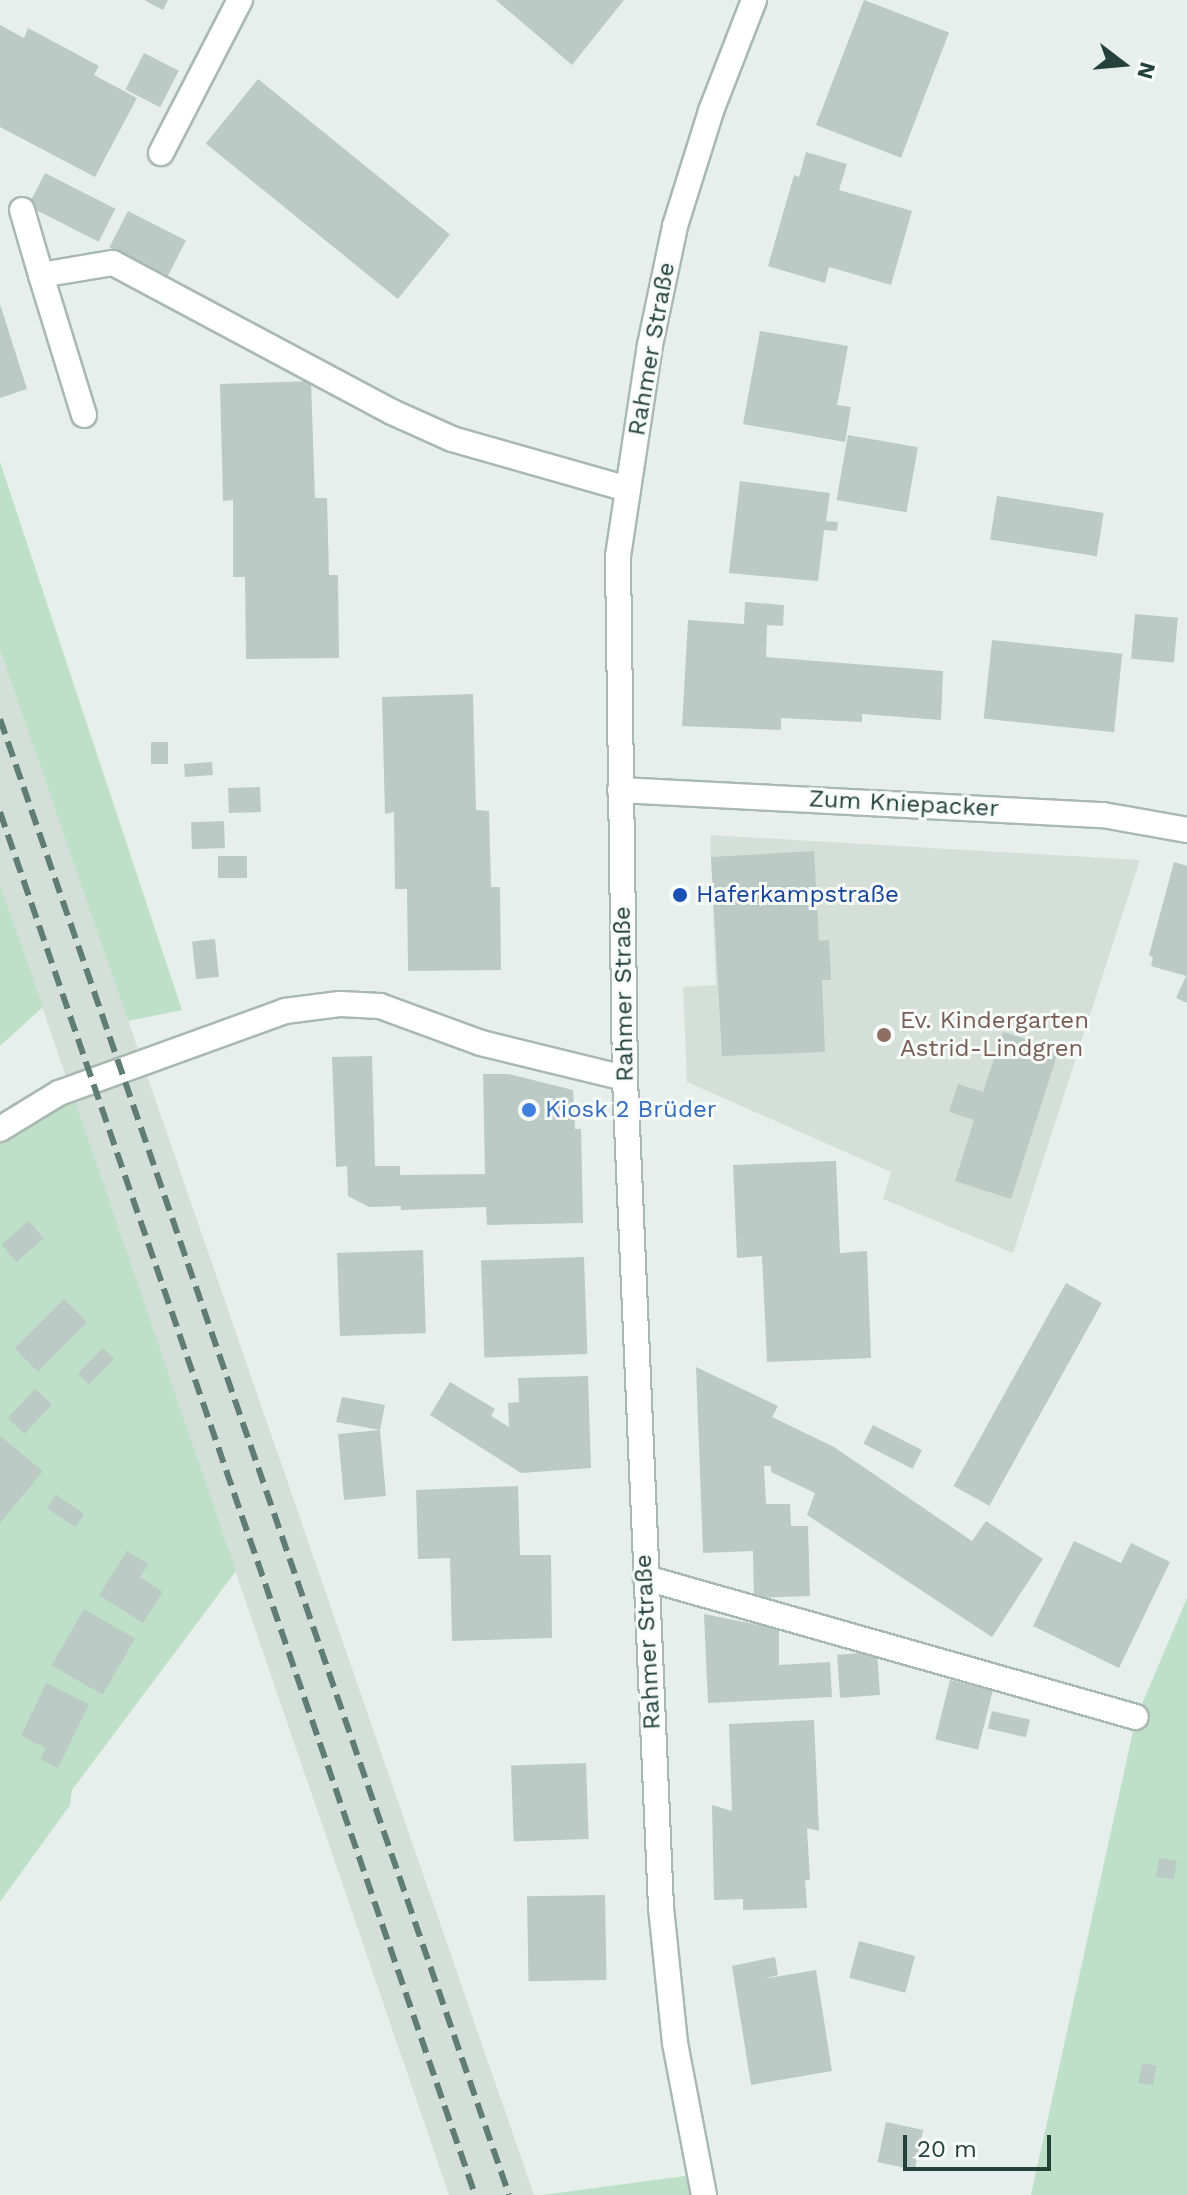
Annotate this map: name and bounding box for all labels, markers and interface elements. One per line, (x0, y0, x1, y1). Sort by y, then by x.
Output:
north arrow (1083, 24, 1163, 104)
text: N (1132, 59, 1161, 82)
street label: Rahmer Straße (623, 260, 681, 438)
street label: Zum Kniepacker (808, 785, 1000, 823)
place label: Haferkampstraße (696, 881, 899, 909)
marker: Haferkampstraße (671, 886, 689, 904)
street label: Rahmer Straße (608, 906, 640, 1082)
place label: Ev. Kindergarten Astrid-Lindgren (900, 1007, 1089, 1063)
marker: Ev. Kindergarten Astrid-Lindgren (875, 1026, 893, 1044)
place label: Kiosk 2 Brüder (545, 1096, 717, 1124)
marker: Kiosk 2 Brüder (520, 1101, 538, 1119)
street label: Rahmer Straße (629, 1553, 667, 1731)
scale bar (907, 2119, 1055, 2169)
text: 20 m (917, 2135, 977, 2163)

